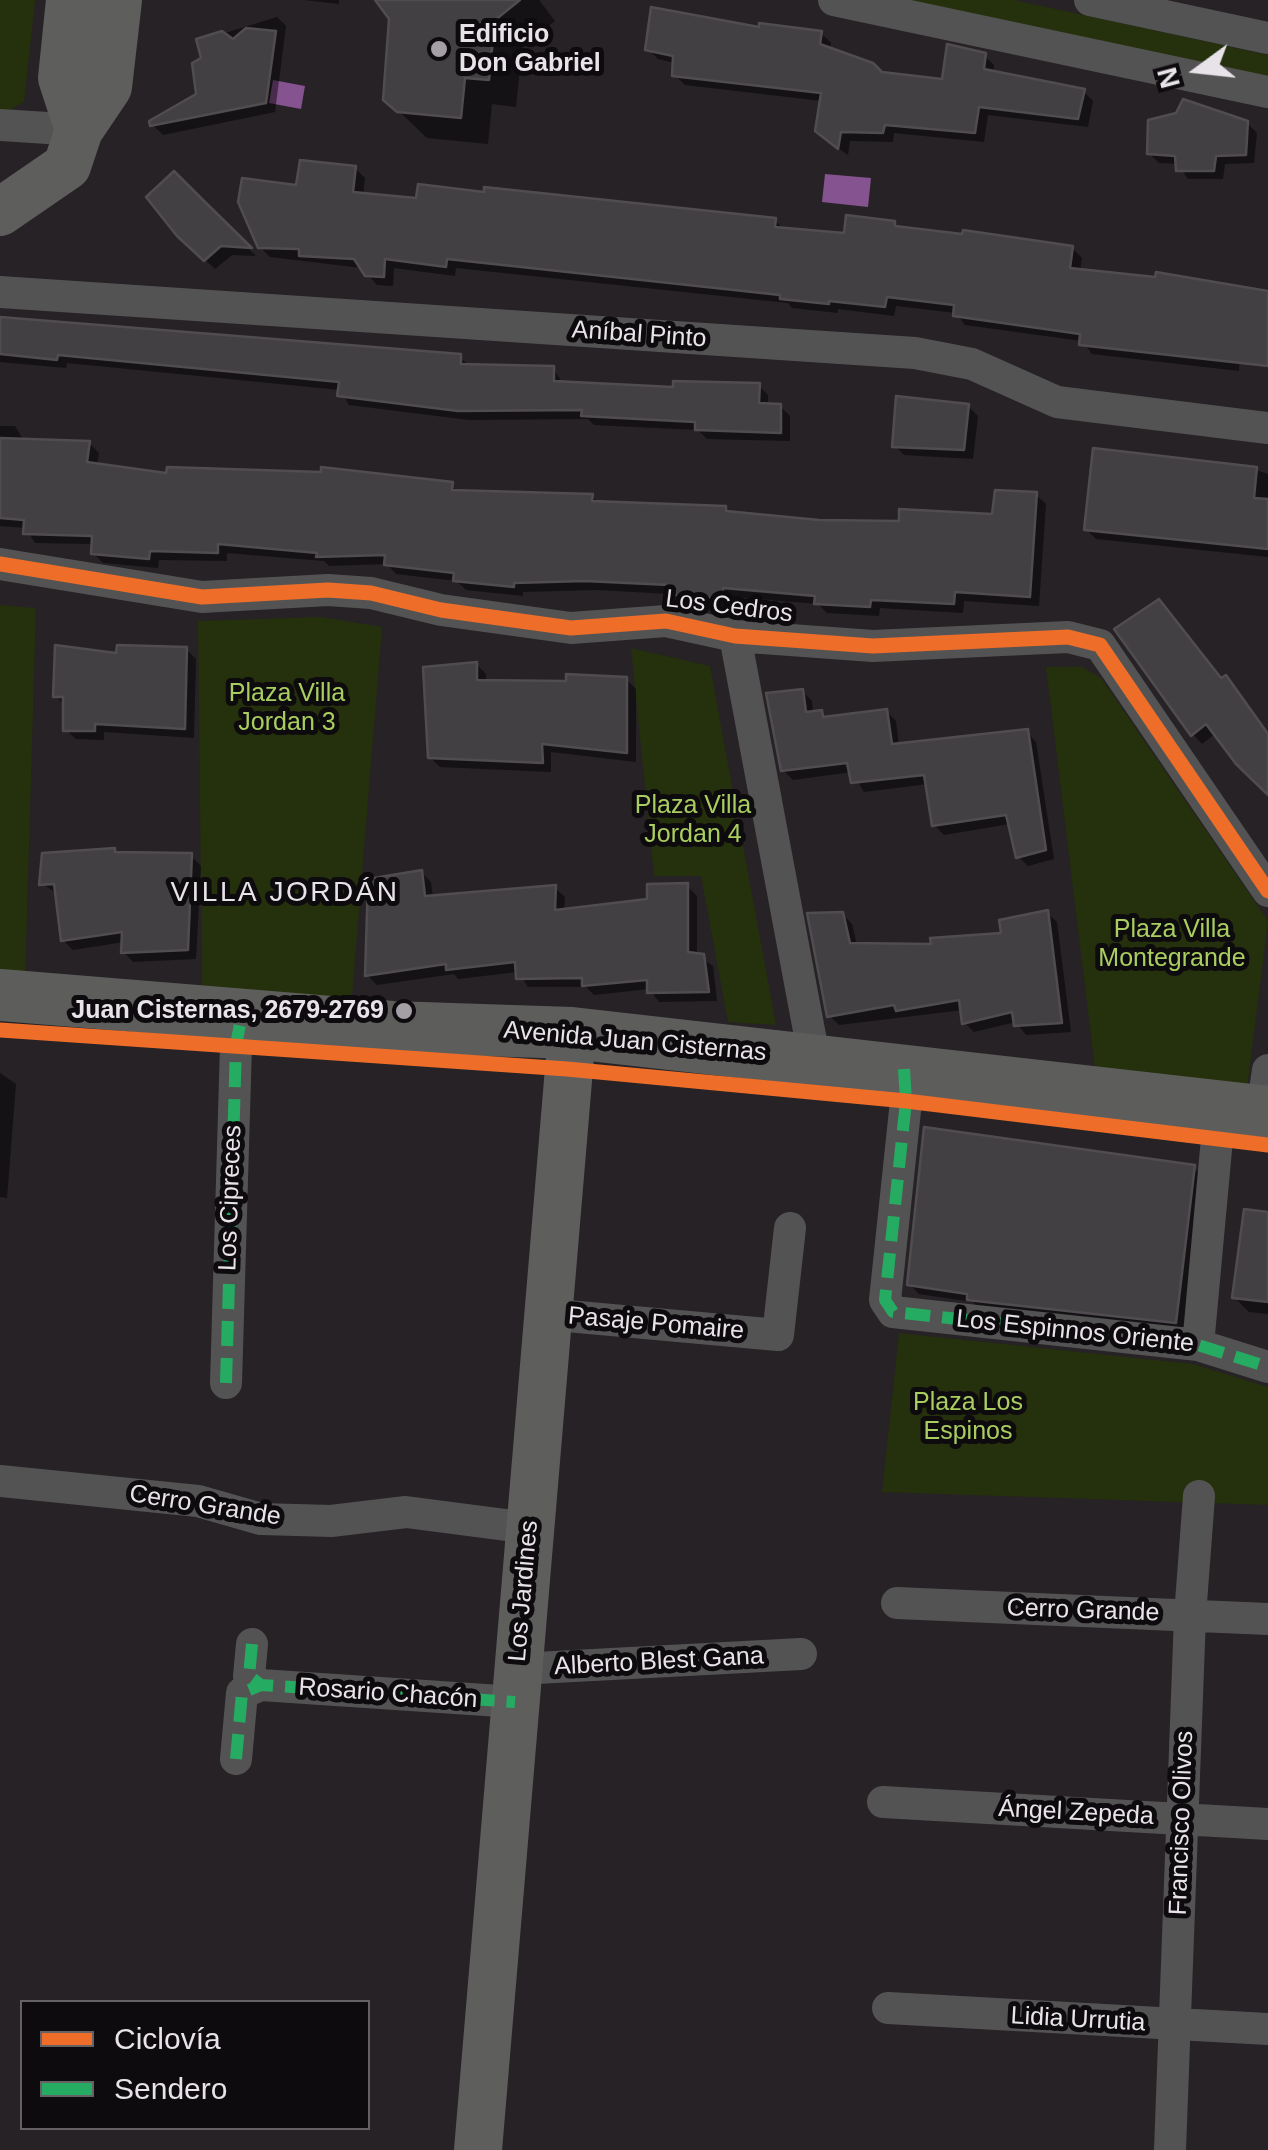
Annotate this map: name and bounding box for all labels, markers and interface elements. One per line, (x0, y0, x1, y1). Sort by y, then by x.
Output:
place label: Edificio Don Gabriel (459, 20, 601, 79)
north arrow (1148, 20, 1248, 120)
marker: Edificio Don Gabriel (428, 38, 450, 60)
text: N (1151, 64, 1186, 92)
street label: Aníbal Pinto (571, 315, 707, 355)
street label: Los Cedros (664, 584, 794, 630)
park label: Plaza Villa Jordan 3 (229, 679, 345, 738)
park label: Plaza Villa Jordan 4 (635, 791, 751, 850)
district label: VILLA JORDÁN (170, 876, 400, 910)
park label: Plaza Villa Montegrande (1098, 915, 1246, 974)
place label: Juan Cisternas, 2679-2769 (71, 996, 384, 1026)
marker: Juan Cisternas, 2679-2769 (393, 1000, 415, 1022)
street label: Avenida Juan Cisternas (502, 1016, 768, 1068)
street label: Los Cipreces (213, 1125, 249, 1271)
street label: Pasaje Pomaire (567, 1301, 745, 1347)
street label: Los Espinnos Oriente (955, 1305, 1195, 1359)
park label: Plaza Los Espinos (913, 1388, 1023, 1447)
street label: Cerro Grande (127, 1479, 283, 1533)
street label: Los Jardines (503, 1519, 545, 1663)
street label: Cerro Grande (1006, 1593, 1160, 1629)
street label: Alberto Blest Gana (553, 1642, 765, 1682)
street label: Rosario Chacón (298, 1673, 478, 1715)
street label: Francisco Olivos (1164, 1730, 1200, 1916)
street label: Ángel Zepeda (997, 1794, 1155, 1832)
legend (20, 2000, 370, 2130)
street label: Lidia Urrutia (1010, 2001, 1146, 2039)
text: Ciclovía (114, 2022, 221, 2055)
text: Sendero (114, 2072, 227, 2105)

